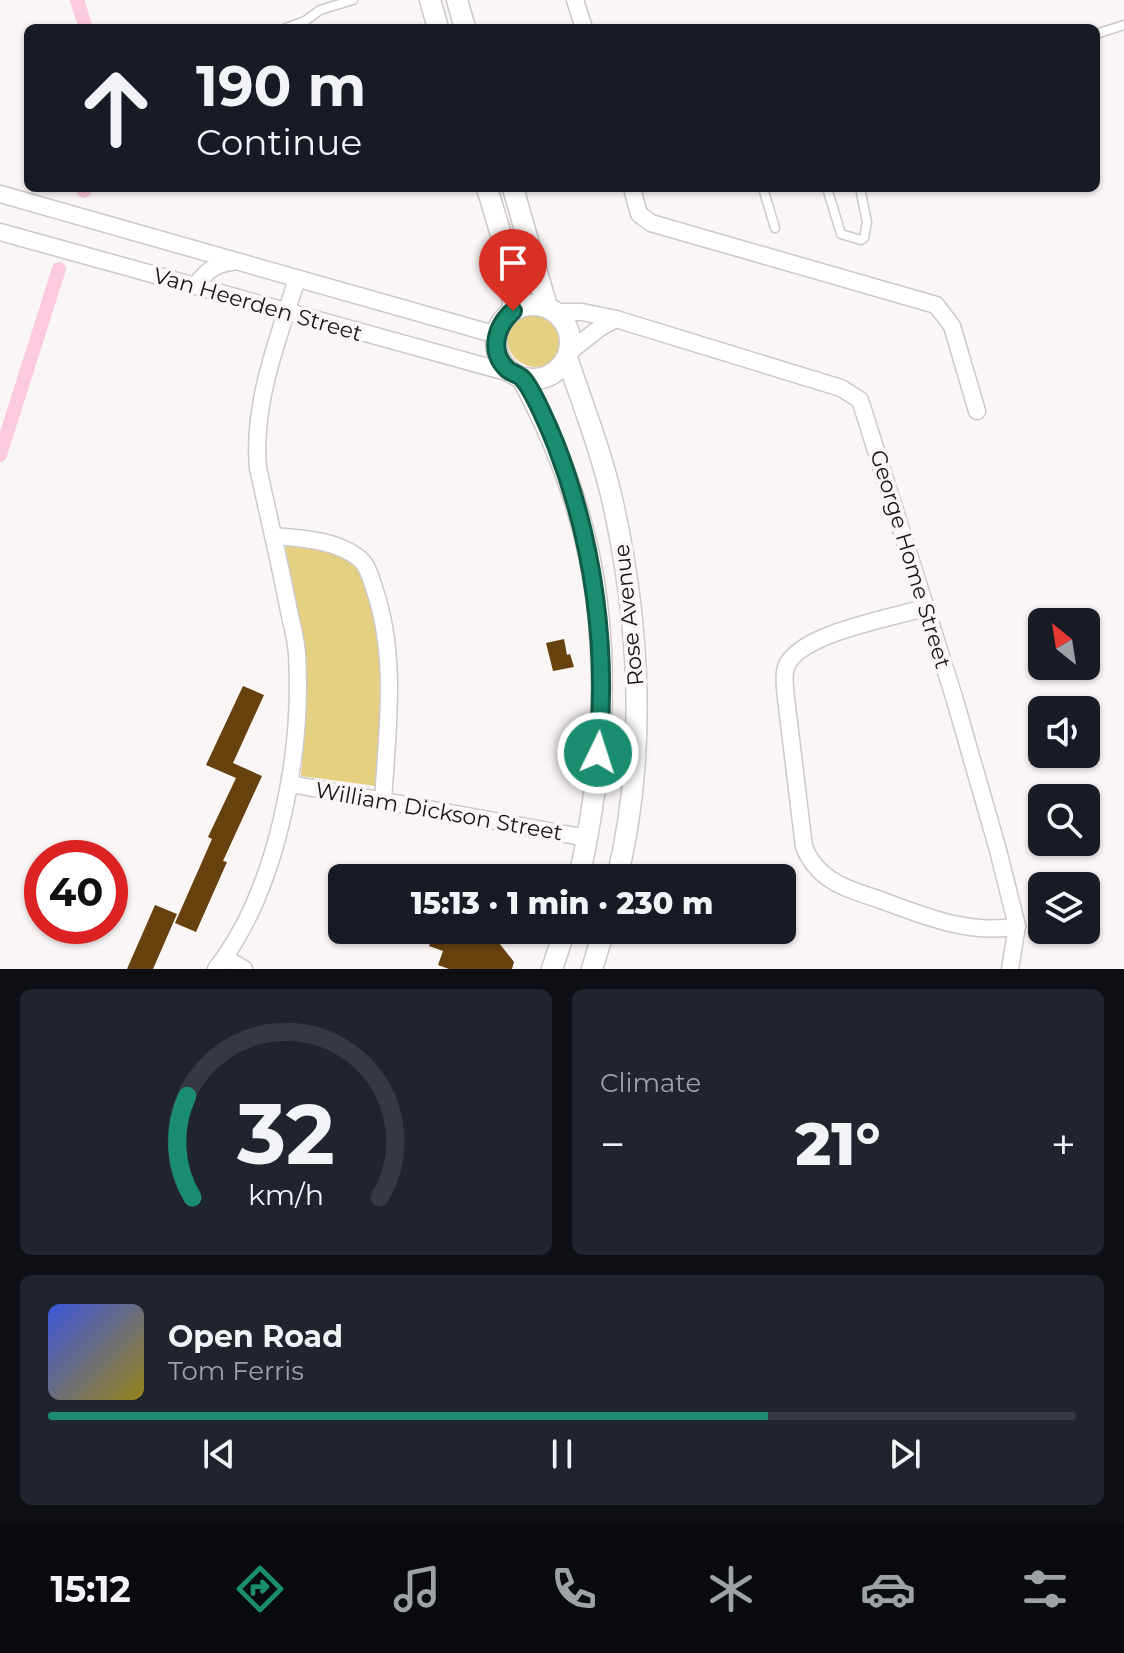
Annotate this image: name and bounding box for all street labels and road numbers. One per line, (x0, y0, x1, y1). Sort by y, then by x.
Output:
street label: Van Heerden Street (150, 262, 366, 347)
street label: George Home Street (864, 446, 957, 672)
street label: Rose Avenue (608, 543, 649, 687)
street label: William Dickson Street (313, 776, 565, 847)

